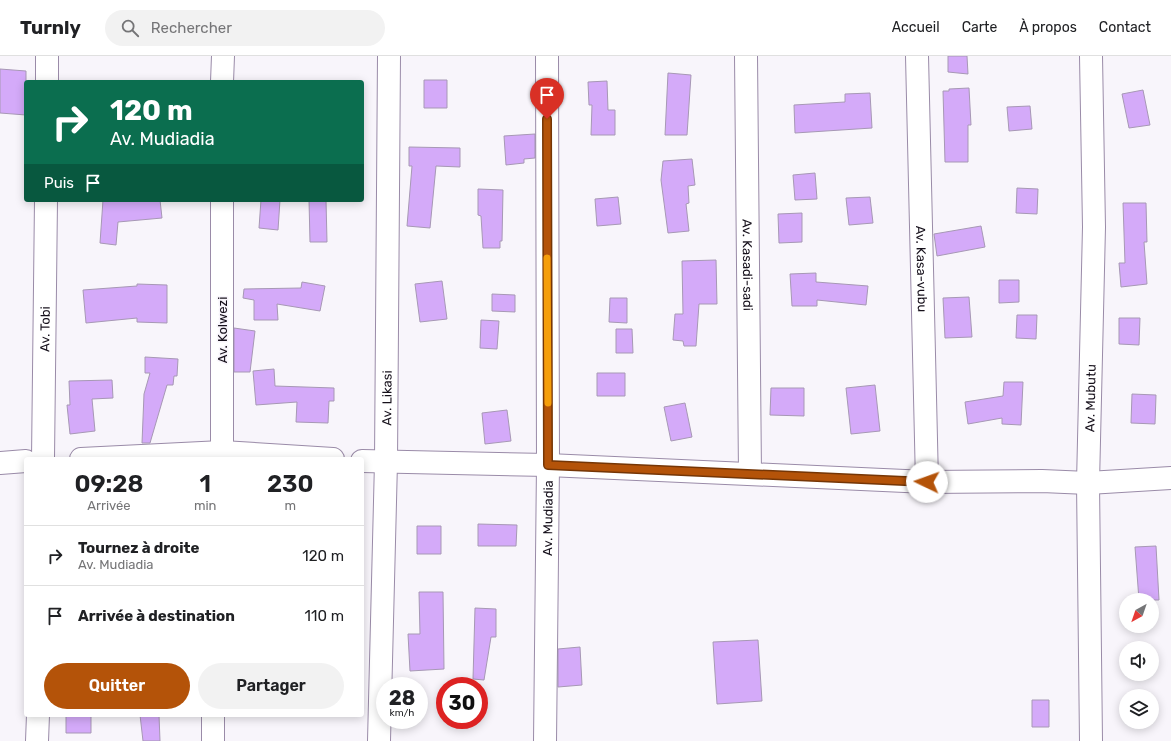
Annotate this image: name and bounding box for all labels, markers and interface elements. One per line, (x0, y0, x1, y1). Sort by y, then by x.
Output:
search box (105, 10, 385, 46)
text: Turnly (20, 16, 81, 39)
icon: search (119, 17, 141, 39)
text: Rechercher (151, 19, 232, 37)
text: Accueil (892, 19, 940, 36)
text: Carte (962, 19, 997, 36)
text: À propos (1019, 19, 1077, 36)
text: Contact (1099, 19, 1151, 36)
pin (530, 78, 564, 119)
icon: arrive (536, 84, 558, 106)
text: 120 m (110, 94, 193, 127)
icon: right (44, 96, 96, 148)
text: Av. Mudiadia (110, 128, 215, 150)
icon: arrive (82, 172, 104, 194)
text: Puis (44, 174, 74, 192)
street label: Av. Kasadi-sadi (740, 219, 756, 311)
street label: Av. Kasa-vubu (913, 225, 931, 312)
street label: Av. Kolwezi (215, 297, 230, 363)
street label: Av. Tobi (37, 306, 52, 352)
street label: Av. Mubutu (1082, 364, 1098, 432)
street label: Av. Likasi (379, 370, 394, 426)
position arrow (906, 461, 948, 503)
text: 09:28 (74, 470, 144, 498)
text: 1 (199, 470, 211, 498)
text: 230 (267, 470, 314, 498)
street label: Av. Mudiadia (540, 480, 555, 556)
text: Arrivée (87, 498, 131, 513)
text: min (194, 498, 217, 513)
text: m (284, 498, 296, 513)
text: Tournez à droite (78, 539, 199, 557)
icon: right (44, 545, 66, 567)
text: 120 m (302, 547, 344, 565)
text: Av. Mudiadia (78, 557, 154, 572)
north arrow (1119, 593, 1159, 633)
map controls (1119, 593, 1159, 729)
icon: arrive (44, 605, 66, 627)
text: Arrivée à destination (78, 607, 235, 625)
text: 110 m (305, 607, 344, 625)
button: sound (1119, 641, 1159, 681)
button: Quitter (44, 663, 190, 709)
button: Partager (198, 663, 344, 709)
speed limit sign: 30 (436, 677, 488, 729)
text: 28 (389, 686, 415, 710)
button: layers (1119, 689, 1159, 729)
text: km/h (390, 707, 414, 719)

